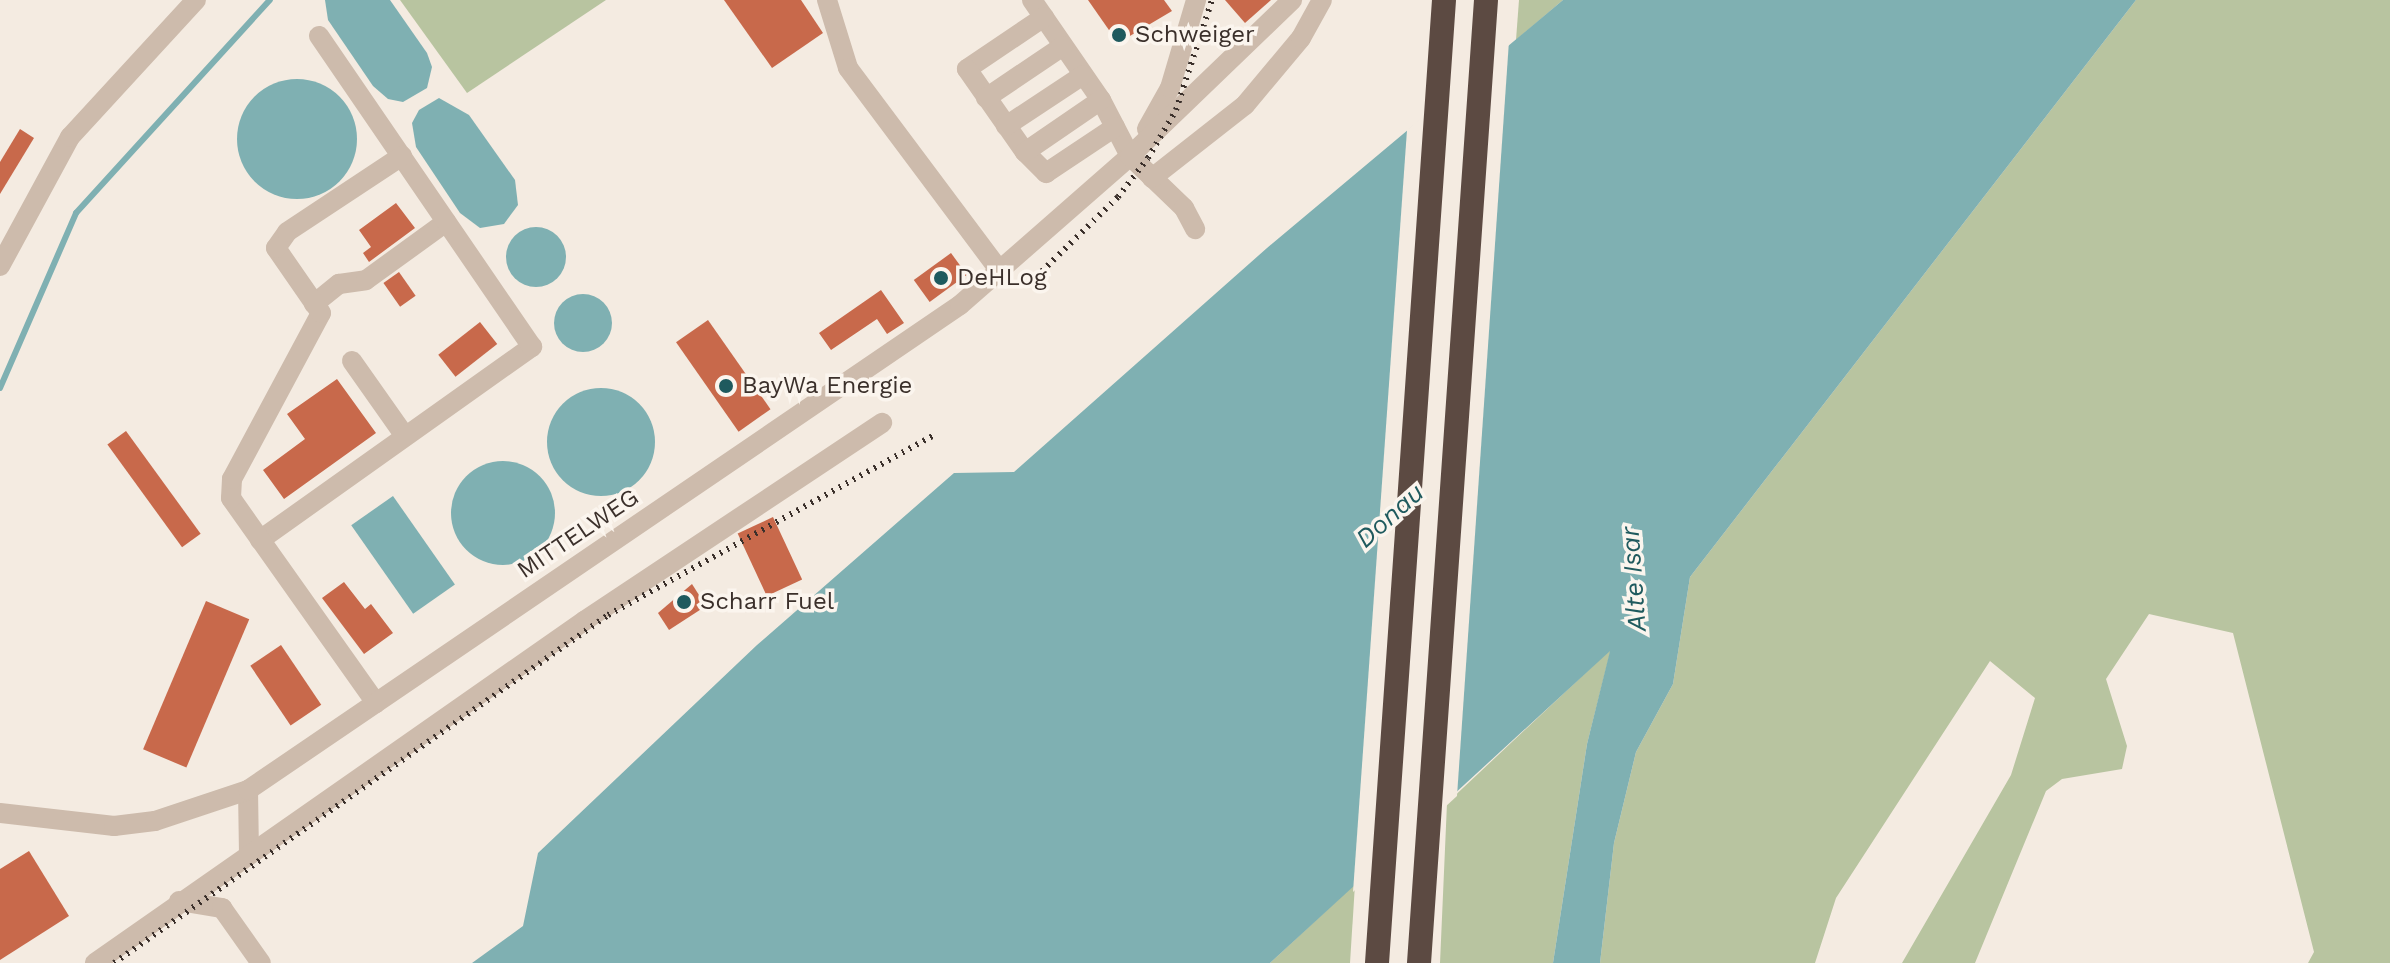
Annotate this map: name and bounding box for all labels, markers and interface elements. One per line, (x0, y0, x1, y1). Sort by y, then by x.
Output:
place label: Schweiger (1135, 21, 1255, 49)
marker: Schweiger (1110, 26, 1128, 44)
place label: DeHLog (957, 264, 1047, 292)
marker: DeHLog (932, 269, 950, 287)
place label: BayWa Energie (742, 372, 913, 400)
marker: BayWa Energie (717, 377, 735, 395)
water label: Donau (1350, 477, 1430, 555)
street label: MITTELWEG (512, 483, 644, 585)
water label: Alte Isar (1615, 526, 1653, 632)
place label: Scharr Fuel (700, 588, 835, 616)
marker: Scharr Fuel (675, 593, 693, 611)

